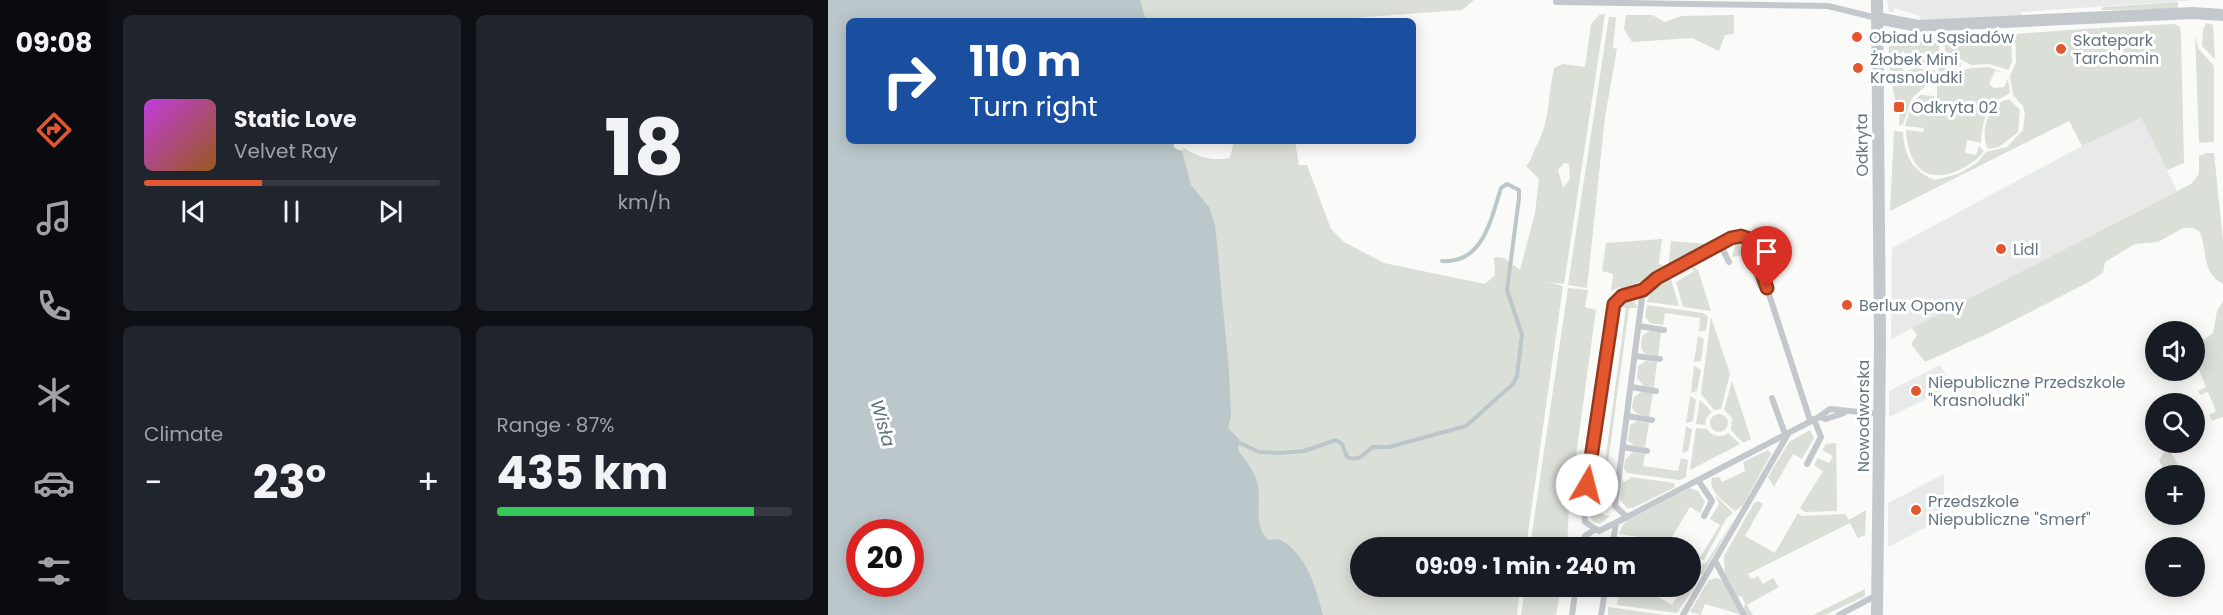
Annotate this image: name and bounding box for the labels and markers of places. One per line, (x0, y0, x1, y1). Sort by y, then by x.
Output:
place label: Obiad u Sąsiadów (1869, 26, 2014, 49)
place label: Skatepark Tarchomin (2073, 29, 2159, 70)
marker: Obiad u Sąsiadów (1850, 30, 1864, 44)
marker: Skatepark Tarchomin (2054, 42, 2068, 56)
place label: Żłobek Mini Krasnoludki (1870, 48, 1962, 89)
marker: Żłobek Mini Krasnoludki (1851, 61, 1865, 75)
place label: Odkryta 02 (1911, 96, 1998, 119)
marker: Odkryta 02 (1892, 100, 1906, 114)
pin (1741, 226, 1792, 288)
place label: Lidl (2013, 238, 2039, 261)
marker: Lidl (1994, 242, 2008, 256)
place label: Berlux Opony (1859, 294, 1964, 317)
marker: Berlux Opony (1840, 298, 1854, 312)
place label: Niepubliczne Przedszkole "Krasnoludki" (1928, 371, 2126, 412)
marker: Niepubliczne Przedszkole "Krasnoludki" (1909, 384, 1923, 398)
place label: Przedszkole Niepubliczne "Smerf" (1928, 490, 2091, 531)
marker: Przedszkole Niepubliczne "Smerf" (1909, 503, 1923, 517)

